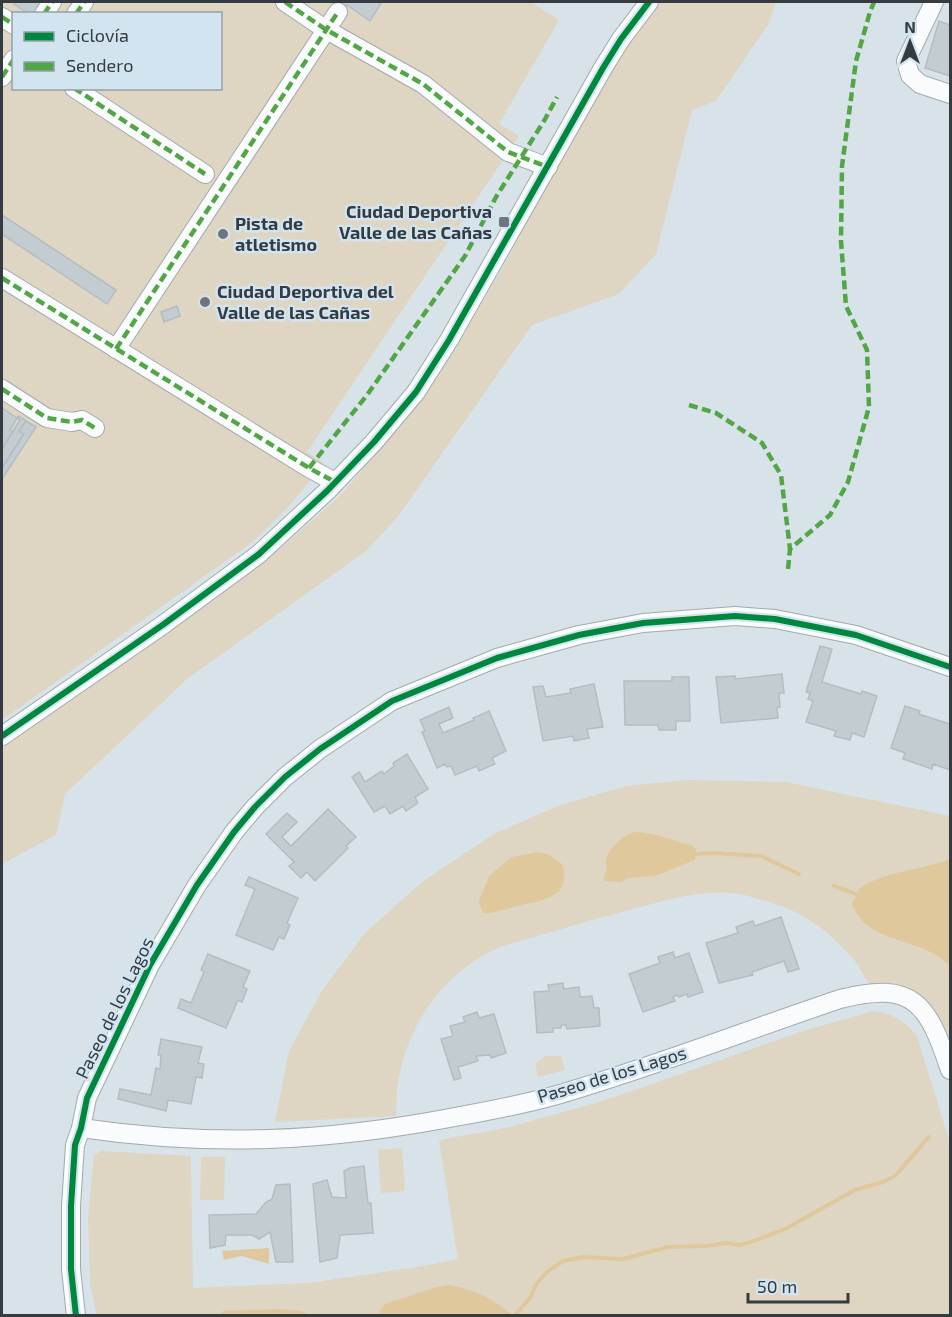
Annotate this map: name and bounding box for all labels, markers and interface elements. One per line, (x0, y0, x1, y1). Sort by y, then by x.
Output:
legend (12, 12, 222, 90)
north arrow (880, 12, 940, 72)
text: N (904, 17, 916, 36)
text: Ciclovía (66, 24, 129, 46)
text: Sendero (66, 54, 133, 76)
place label: Ciudad Deportiva Valle de las Cañas (339, 200, 492, 243)
place label: Pista de atletismo (235, 212, 317, 255)
marker: Ciudad Deportiva Valle de las Cañas (497, 215, 511, 229)
marker: Pista de atletismo (216, 227, 230, 241)
place label: Ciudad Deportiva del Valle de las Cañas (217, 280, 394, 323)
marker: Ciudad Deportiva del Valle de las Cañas (198, 295, 212, 309)
street label: Paseo de los Lagos (70, 933, 158, 1082)
street label: Paseo de los Lagos (535, 1041, 689, 1107)
scale bar (748, 1266, 848, 1304)
text: 50 m (757, 1275, 797, 1297)

